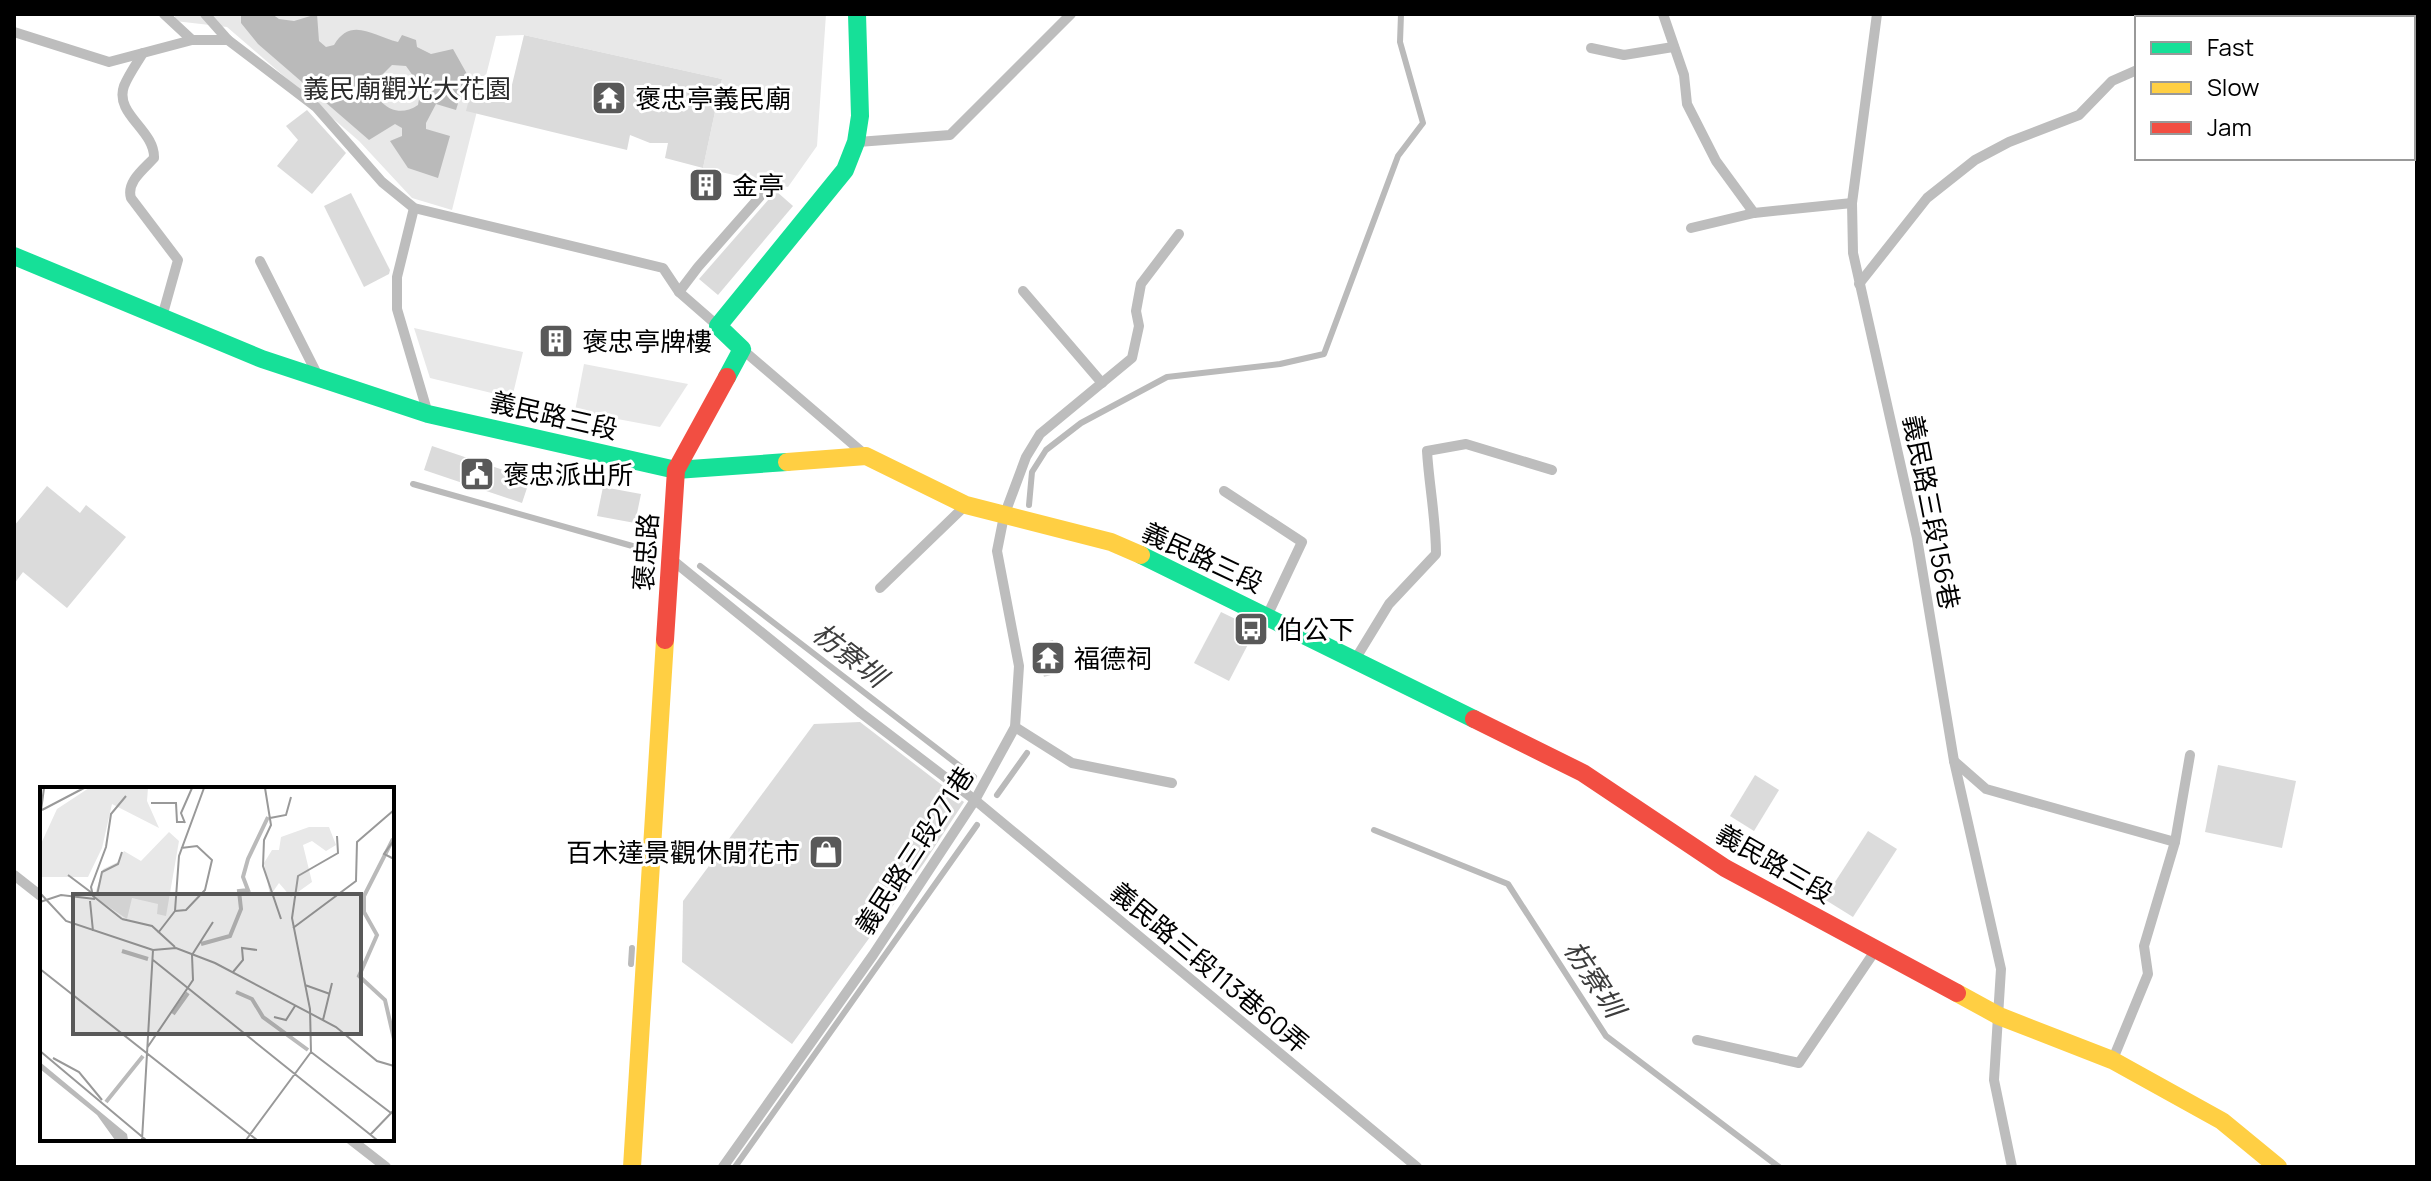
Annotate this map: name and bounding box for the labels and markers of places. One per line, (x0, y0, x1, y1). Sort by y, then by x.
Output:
temple icon: 褒忠亭義民廟 (590, 79, 628, 117)
place label: 褒忠亭義民廟 (635, 80, 791, 116)
building icon: 金亭 (687, 166, 725, 204)
place label: 金亭 (732, 167, 784, 203)
building icon: 褒忠亭牌樓 (537, 322, 575, 360)
place label: 褒忠亭牌樓 (582, 323, 712, 359)
public building icon: 褒忠派出所 (458, 455, 496, 493)
place label: 褒忠派出所 (503, 456, 633, 492)
bus stop icon: 伯公下 (1232, 610, 1270, 648)
place label: 伯公下 (1277, 611, 1355, 647)
temple icon: 福德祠 (1029, 639, 1067, 677)
place label: 福德祠 (1074, 640, 1152, 676)
shop icon: 百木達景觀休閒花市 (807, 833, 845, 871)
place label: 百木達景觀休閒花市 (566, 834, 800, 870)

